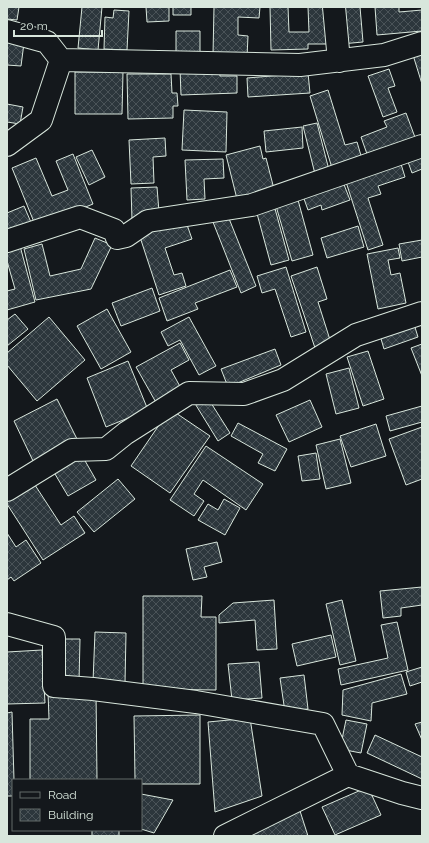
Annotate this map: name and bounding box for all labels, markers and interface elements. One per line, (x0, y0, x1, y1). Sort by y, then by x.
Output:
scale bar (14, 12, 102, 38)
text: 20 m (20, 19, 48, 33)
legend (12, 779, 142, 831)
text: Road (48, 788, 77, 802)
text: Building (48, 808, 94, 822)

